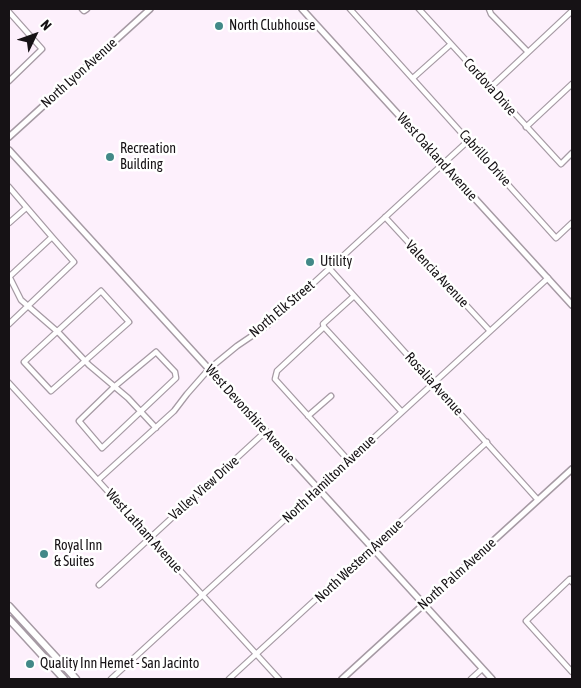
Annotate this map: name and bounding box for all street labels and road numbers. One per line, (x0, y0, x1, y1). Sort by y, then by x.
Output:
street label: North Lyon Avenue (38, 35, 120, 111)
street label: Cordova Drive (460, 55, 520, 119)
street label: West Oakland Avenue (393, 110, 481, 204)
street label: Cabrillo Drive (455, 126, 515, 190)
street label: Valencia Avenue (402, 237, 472, 311)
street label: North Elk Street (246, 277, 318, 341)
street label: Rosalia Avenue (401, 349, 467, 419)
street label: West Devonshire Avenue (202, 362, 298, 466)
street label: North Hamilton Avenue (279, 432, 379, 526)
street label: Valley View Drive (166, 452, 242, 524)
street label: West Latham Avenue (102, 486, 186, 576)
street label: North Western Avenue (311, 516, 407, 606)
street label: North Palm Avenue (415, 535, 499, 613)

